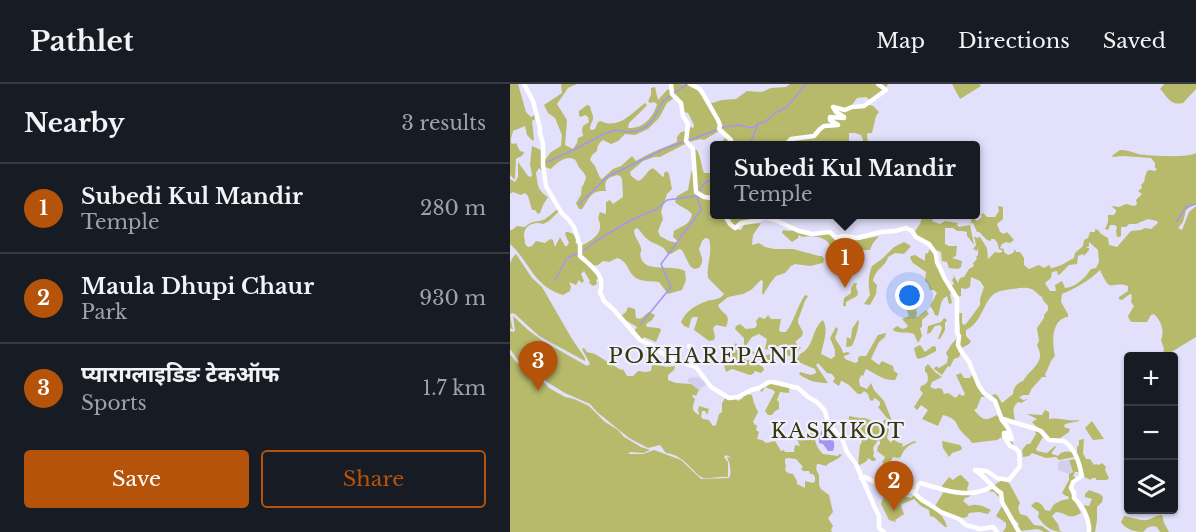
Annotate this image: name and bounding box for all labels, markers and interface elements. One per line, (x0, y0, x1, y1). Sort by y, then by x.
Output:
text: Pathlet (30, 24, 134, 59)
text: Map (876, 28, 925, 54)
text: Directions (958, 28, 1070, 54)
text: Saved (1103, 28, 1166, 54)
text: Nearby (24, 107, 125, 139)
text: 3 results (402, 111, 486, 135)
popup (710, 141, 980, 219)
text: Subedi Kul Mandir (734, 155, 956, 182)
text: Temple (734, 182, 812, 206)
text: Subedi Kul Mandir (81, 183, 303, 210)
text: 1 (39, 196, 48, 220)
text: 280 m (420, 196, 486, 220)
text: Temple (81, 210, 159, 234)
pin: 1 (826, 238, 864, 288)
text: Maula Dhupi Chaur (81, 273, 314, 300)
your location (895, 281, 924, 310)
text: 2 (37, 286, 50, 310)
text: 930 m (419, 286, 486, 310)
text: Park (81, 300, 127, 324)
pin: 3 (519, 342, 558, 391)
district label: POKHAREPANI (608, 343, 800, 369)
map controls (1124, 352, 1178, 514)
button: + (1124, 352, 1178, 406)
text: प्याराग्लाइडिङ टेकऑफ (81, 361, 279, 388)
text: 3 (37, 376, 50, 400)
text: 1.7 km (422, 376, 486, 400)
text: Sports (81, 391, 147, 415)
button: − (1124, 406, 1178, 460)
district label: KASKIKOT (770, 418, 906, 444)
button: Save (24, 450, 249, 508)
button: Share (261, 450, 486, 508)
button: layers (1124, 460, 1178, 514)
pin: 2 (874, 462, 914, 511)

